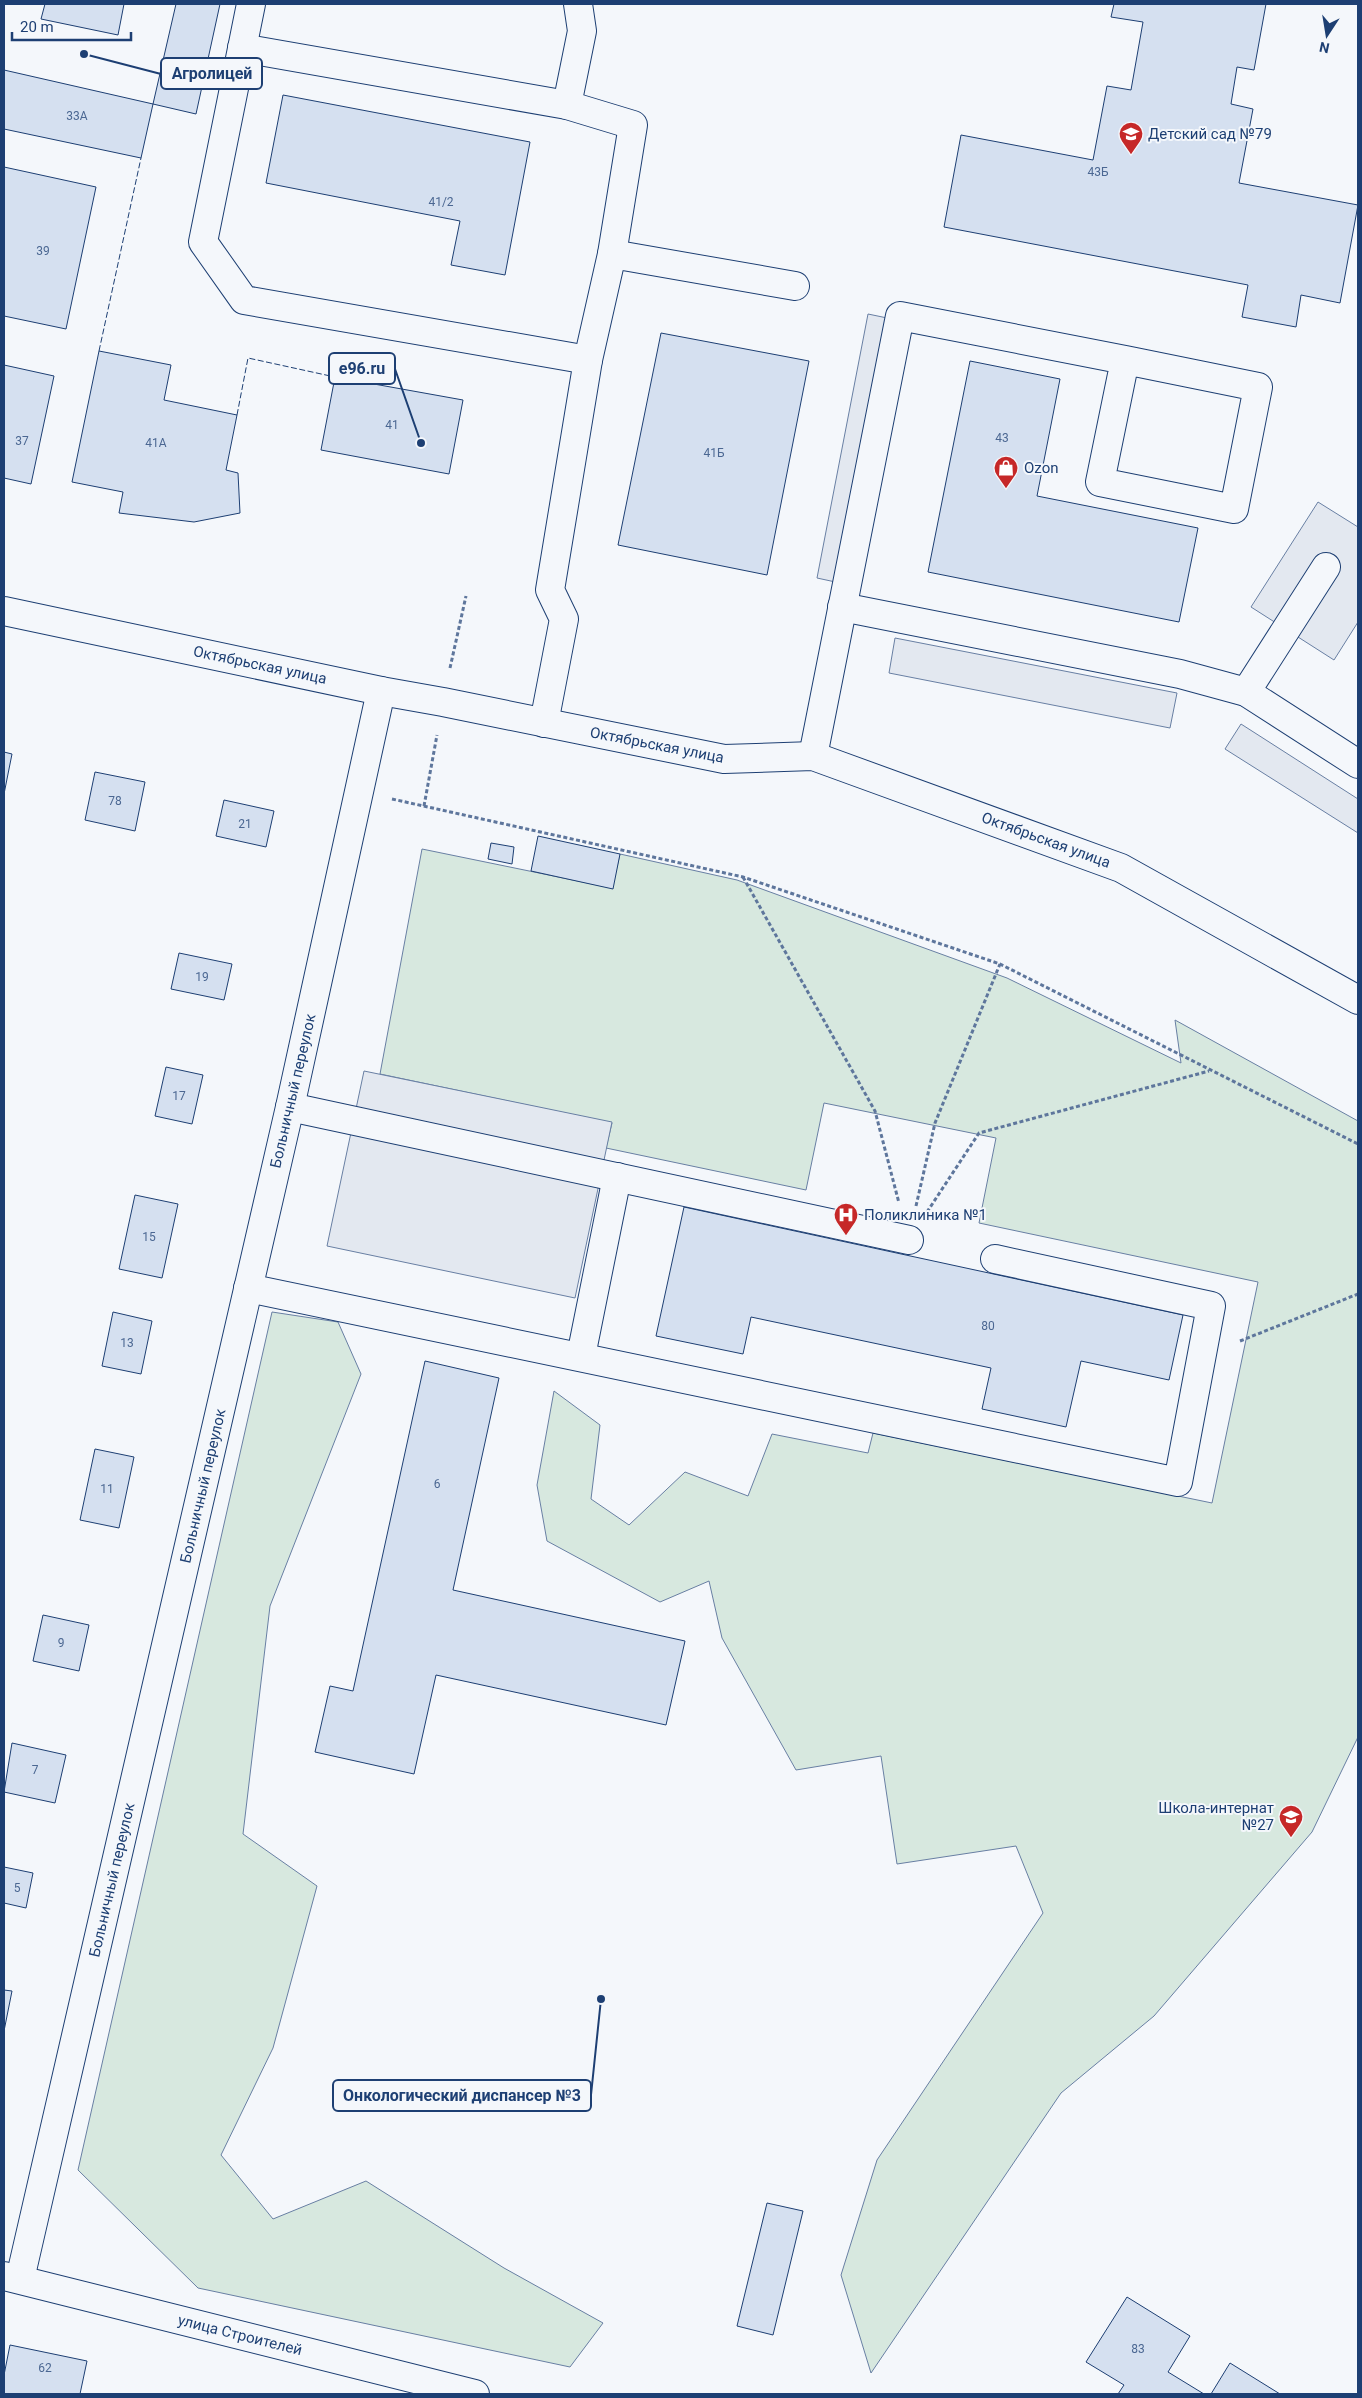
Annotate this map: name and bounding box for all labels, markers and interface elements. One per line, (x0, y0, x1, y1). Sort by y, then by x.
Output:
scale bar (12, 10, 131, 42)
north arrow (1302, 10, 1352, 60)
text: 20 m (20, 18, 54, 36)
text: N (1318, 39, 1331, 57)
callout: Агролицей (161, 58, 262, 89)
text: Агролицей (172, 64, 252, 83)
house number: 33А (66, 109, 88, 123)
school or university icon: Детский сад №79 (1118, 121, 1144, 155)
place label: Детский сад №79 (1148, 125, 1272, 143)
house number: 43Б (1087, 165, 1109, 179)
house number: 41/2 (428, 195, 454, 209)
house number: 39 (36, 244, 50, 258)
callout: e96.ru (329, 353, 395, 384)
text: e96.ru (339, 359, 385, 378)
house number: 41 (385, 418, 399, 432)
house number: 43 (995, 431, 1009, 445)
house number: 37 (15, 434, 29, 448)
house number: 41А (145, 436, 167, 450)
house number: 41Б (703, 446, 725, 460)
shop icon: Ozon (993, 455, 1019, 489)
place label: Ozon (1024, 459, 1058, 477)
street label: Октябрьская улица (192, 642, 328, 688)
street label: Октябрьская улица (589, 723, 725, 767)
house number: 78 (108, 794, 122, 808)
street label: Октябрьская улица (979, 808, 1113, 872)
house number: 21 (238, 817, 252, 831)
house number: 19 (195, 970, 209, 984)
street label: Больничный переулок (266, 1012, 320, 1170)
house number: 17 (172, 1089, 186, 1103)
hospital icon: Поликлиника №1 (833, 1202, 859, 1236)
place label: Поликлиника №1 (864, 1206, 987, 1224)
house number: 15 (142, 1230, 156, 1244)
house number: 80 (981, 1319, 995, 1333)
house number: 13 (120, 1336, 134, 1350)
street label: Больничный переулок (176, 1407, 230, 1565)
house number: 6 (434, 1477, 441, 1491)
house number: 11 (100, 1482, 114, 1496)
house number: 9 (58, 1636, 64, 1650)
house number: 7 (32, 1763, 39, 1777)
place label: Школа-интернат №27 (1158, 1799, 1274, 1834)
street label: Больничный переулок (85, 1801, 139, 1959)
school or university icon: Школа-интернат №27 (1278, 1804, 1304, 1838)
house number: 5 (14, 1881, 21, 1895)
callout: Онкологический диспансер №3 (333, 2080, 591, 2111)
text: Онкологический диспансер №3 (343, 2086, 581, 2105)
street label: улица Строителей (176, 2311, 304, 2359)
house number: 83 (1131, 2342, 1145, 2356)
house number: 62 (38, 2361, 52, 2375)

